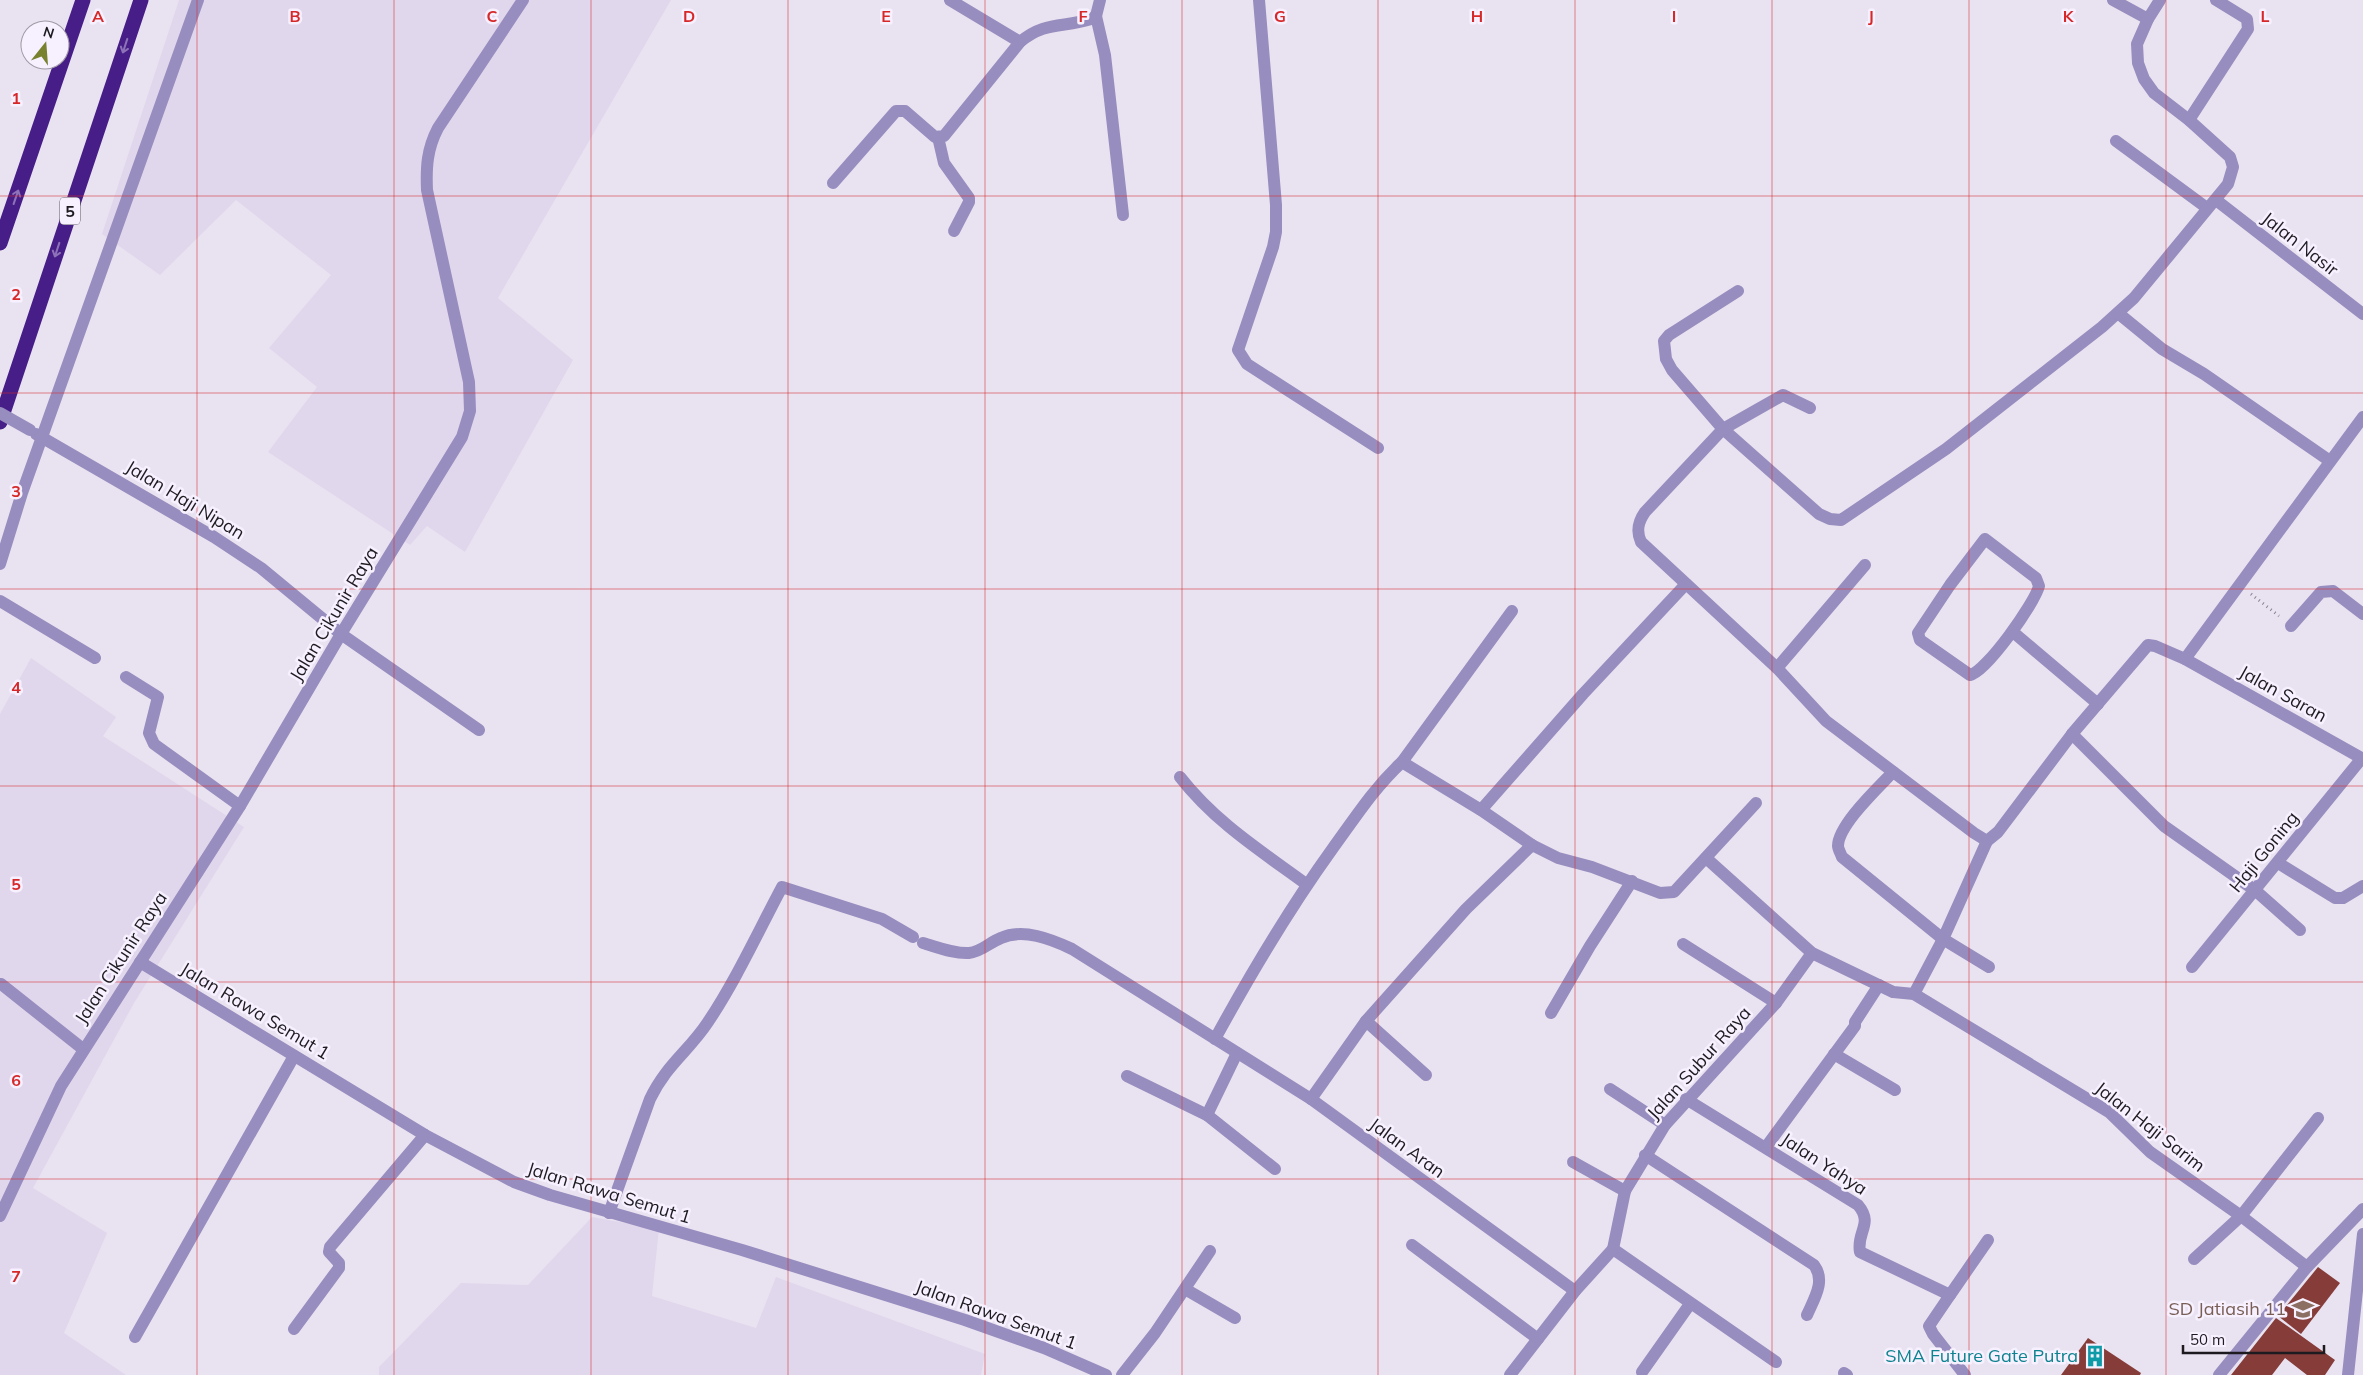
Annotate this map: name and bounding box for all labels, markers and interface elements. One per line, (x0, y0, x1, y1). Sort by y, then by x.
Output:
text: A (92, 6, 104, 26)
text: B (289, 6, 301, 26)
text: C (487, 6, 498, 26)
text: D (683, 6, 695, 26)
text: E (881, 6, 891, 26)
text: F (1078, 6, 1088, 26)
text: G (1274, 6, 1286, 26)
text: H (1471, 6, 1483, 26)
text: I (1672, 6, 1676, 26)
text: J (1868, 6, 1874, 26)
text: K (2063, 6, 2075, 26)
text: L (2261, 6, 2270, 26)
north arrow (20, 20, 70, 70)
text: N (41, 22, 56, 43)
one-way arrow (120, 38, 129, 54)
text: 1 (11, 88, 21, 108)
one-way arrow (12, 190, 21, 205)
road number: 5 (60, 198, 80, 225)
street label: Jalan Nasir (2257, 207, 2344, 281)
one-way arrow (52, 242, 61, 258)
text: 2 (11, 284, 21, 304)
street label: Jalan Haji Nipan (122, 455, 249, 544)
text: 3 (11, 481, 21, 501)
street label: Jalan Cikunir Raya (284, 542, 383, 685)
street label: Jalan Saran (2235, 660, 2331, 727)
text: 4 (11, 677, 21, 697)
street label: Haji Goning (2224, 807, 2303, 897)
text: 5 (11, 874, 21, 894)
street label: Jalan Cikunir Raya (69, 887, 172, 1028)
street label: Jalan Rawa Semut 1 (176, 957, 334, 1064)
street label: Jalan Subur Raya (1642, 1001, 1755, 1124)
text: 6 (11, 1070, 21, 1090)
street label: Jalan Haji Sarim (2091, 1076, 2210, 1177)
street label: Jalan Aran (1365, 1112, 1450, 1183)
street label: Jalan Yahya (1777, 1127, 1872, 1200)
street label: Jalan Rawa Semut 1 (524, 1157, 694, 1228)
text: 7 (11, 1266, 21, 1286)
street label: Jalan Rawa Semut 1 (912, 1275, 1080, 1354)
school or university icon: SD Jatiasih 11 (2290, 1296, 2316, 1322)
place label: SD Jatiasih 11 (2168, 1297, 2286, 1320)
scale bar (2183, 1322, 2324, 1354)
text: 50 m (2190, 1330, 2225, 1349)
building icon: SMA Future Gate Putra (2082, 1343, 2108, 1369)
place label: SMA Future Gate Putra (1885, 1344, 2078, 1367)

